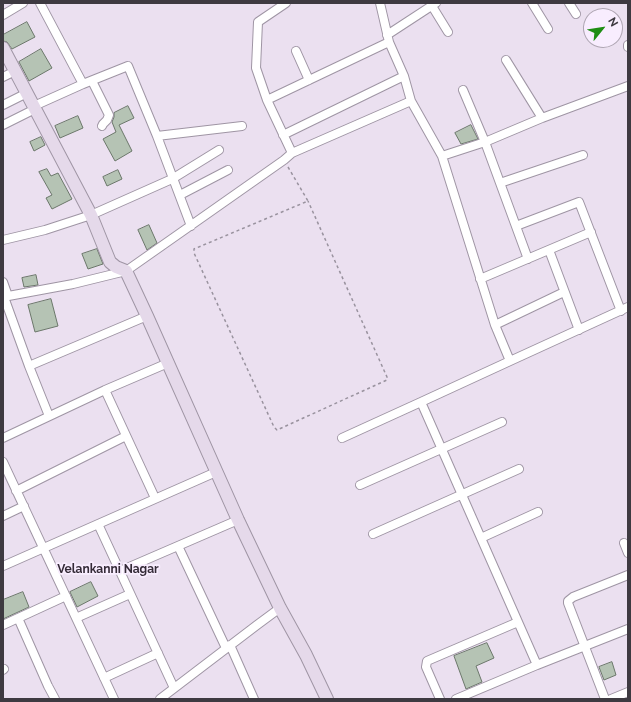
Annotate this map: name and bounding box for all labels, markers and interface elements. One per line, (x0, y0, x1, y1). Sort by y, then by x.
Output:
north arrow (583, 8, 623, 48)
text: N (605, 15, 621, 29)
district label: Velankanni Nagar (57, 562, 159, 576)

